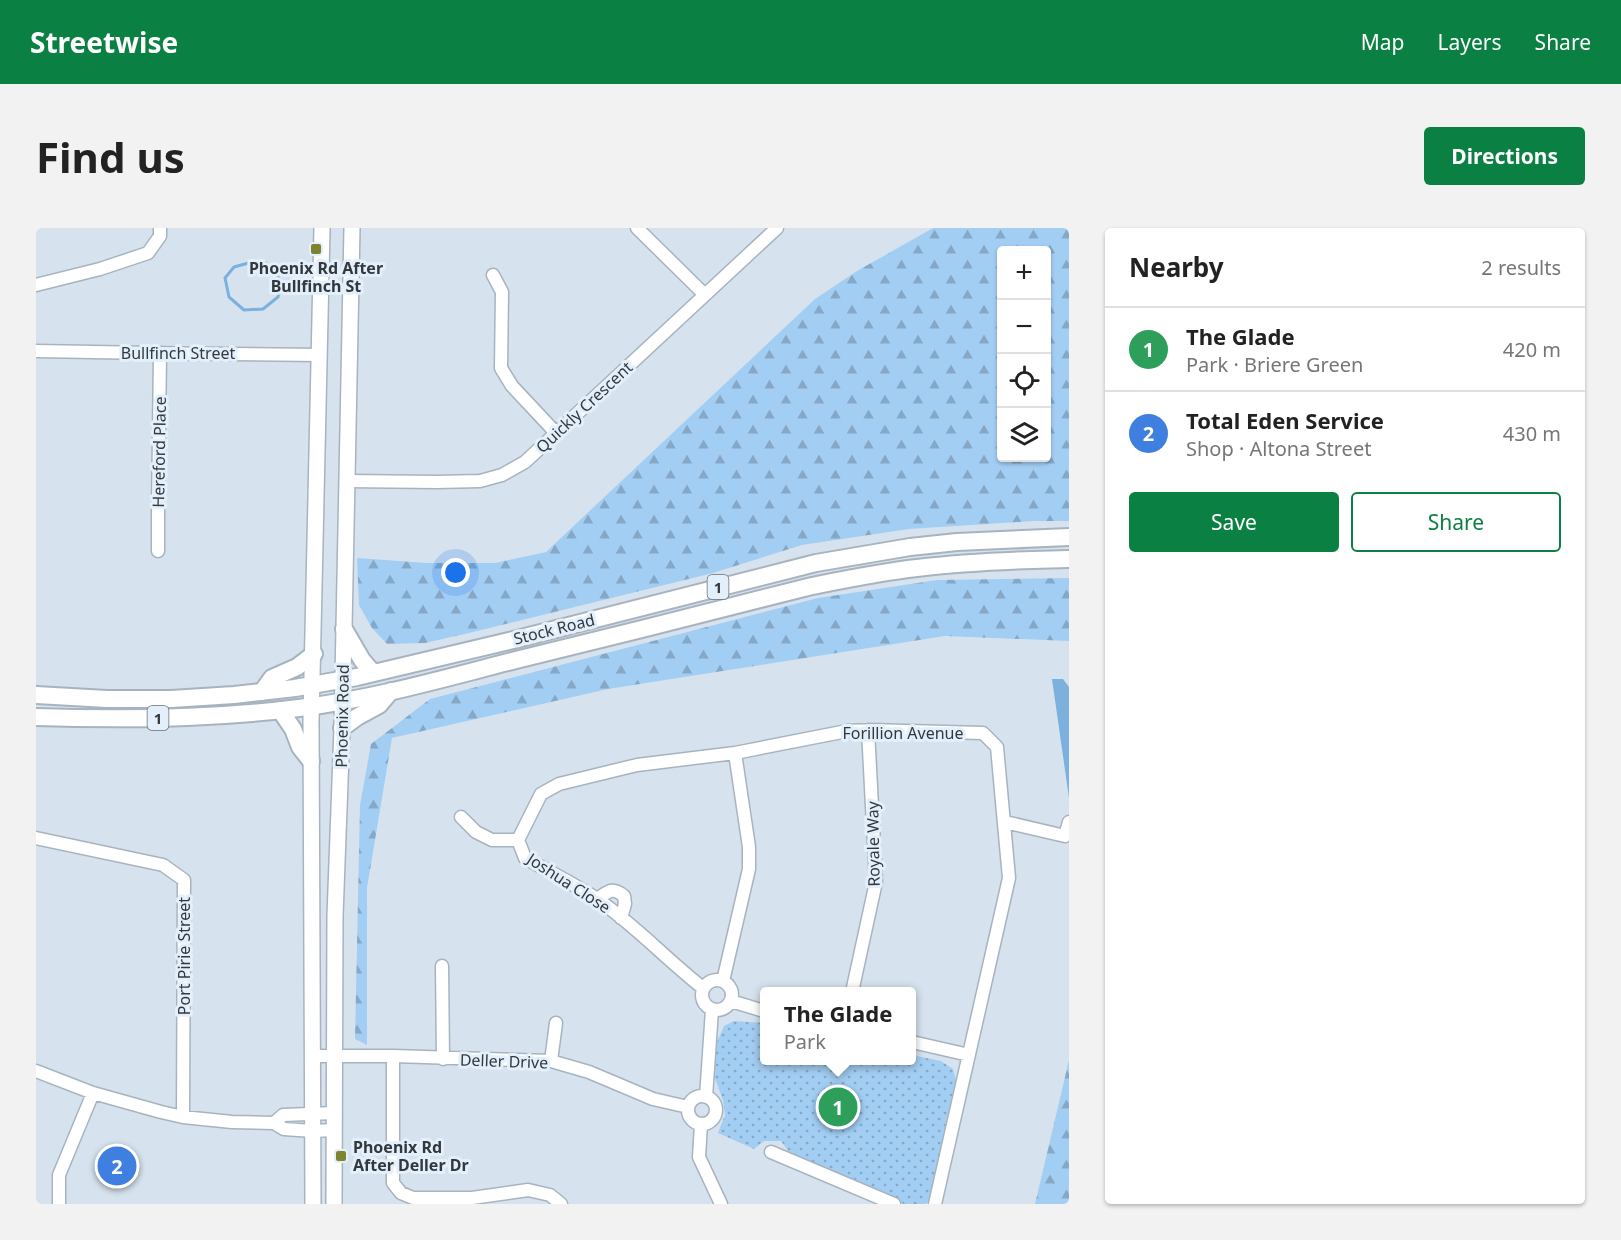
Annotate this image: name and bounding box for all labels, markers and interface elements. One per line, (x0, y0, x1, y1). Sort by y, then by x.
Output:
text: Streetwise (30, 23, 178, 61)
text: Map (1361, 28, 1405, 56)
text: Layers (1438, 28, 1502, 56)
text: Share (1535, 28, 1591, 56)
button: Directions (1424, 127, 1585, 185)
text: Find us (36, 128, 185, 185)
marker: Phoenix Rd After Bullfinch St (309, 242, 323, 256)
map controls (997, 246, 1051, 462)
button: + (997, 246, 1051, 300)
text: Nearby (1129, 249, 1224, 285)
text: 2 results (1481, 254, 1561, 281)
place label: Phoenix Rd After Bullfinch St (249, 257, 383, 297)
button: − (997, 300, 1051, 354)
text: The Glade (1186, 321, 1295, 351)
text: 1 (1143, 336, 1154, 363)
text: 420 m (1503, 336, 1561, 363)
street label: Bullfinch Street (121, 342, 235, 364)
text: Park · Briere Green (1186, 351, 1363, 378)
button: locate (997, 354, 1051, 408)
street label: Quickly Crescent (531, 356, 637, 458)
street label: Hereford Place (147, 396, 171, 508)
text: Total Eden Service (1186, 405, 1384, 435)
button: layers (997, 408, 1051, 462)
text: 2 (1143, 420, 1154, 447)
text: 430 m (1503, 420, 1561, 447)
text: Shop · Altona Street (1186, 435, 1371, 462)
button: Save (1129, 492, 1339, 552)
button: Share (1351, 492, 1561, 552)
your location (441, 558, 470, 587)
road number: 1 (708, 575, 728, 599)
street label: Stock Road (511, 608, 597, 650)
street label: Phoenix Road (330, 664, 354, 768)
road number: 1 (148, 706, 168, 730)
street label: Forillion Avenue (842, 722, 964, 744)
street label: Royale Way (861, 800, 885, 887)
street label: Joshua Close (521, 847, 615, 918)
street label: Port Pirie Street (173, 897, 195, 1015)
popup (760, 987, 916, 1065)
text: The Glade (784, 998, 892, 1028)
text: Park (784, 1028, 826, 1055)
street label: Deller Drive (459, 1048, 549, 1074)
pin: 1 (818, 1084, 858, 1130)
place label: Phoenix Rd After Deller Dr (353, 1136, 469, 1176)
pin: 2 (98, 1144, 136, 1188)
marker: Phoenix Rd After Deller Dr (334, 1149, 348, 1163)

